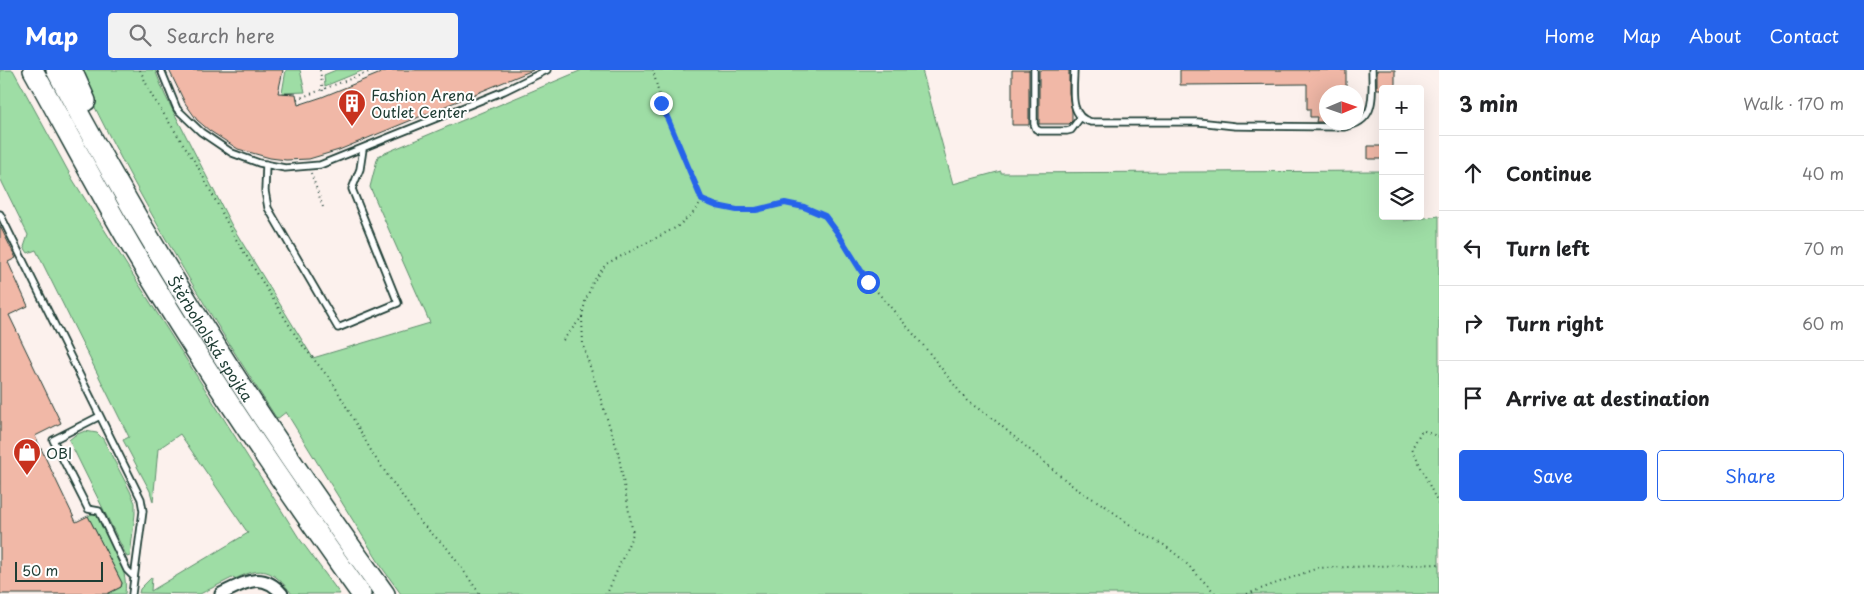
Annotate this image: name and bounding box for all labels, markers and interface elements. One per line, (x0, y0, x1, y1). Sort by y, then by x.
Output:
search box (108, 13, 458, 58)
text: Map (25, 17, 78, 53)
icon: search (126, 21, 154, 49)
text: Search here (166, 21, 275, 49)
text: Home (1544, 22, 1594, 49)
text: Map (1622, 22, 1661, 49)
text: About (1689, 22, 1741, 49)
text: Contact (1769, 22, 1839, 49)
place label: Fashion Arena Outlet Center (371, 83, 475, 123)
north arrow (1319, 85, 1364, 130)
map controls (1379, 85, 1424, 220)
button: + (1379, 85, 1424, 130)
text: 3 min (1459, 87, 1518, 119)
building icon: Fashion Arena Outlet Center (337, 88, 367, 127)
text: Walk · 170 m (1743, 91, 1844, 115)
route end (650, 92, 673, 115)
button: − (1379, 130, 1424, 175)
icon: ahead (1459, 159, 1487, 187)
text: Continue (1506, 159, 1592, 187)
text: 40 m (1802, 161, 1844, 185)
button: layers (1379, 175, 1424, 220)
icon: left (1459, 234, 1487, 262)
text: Turn left (1506, 234, 1590, 262)
text: 70 m (1804, 236, 1844, 260)
street label: Štěrboholská spojka (163, 271, 260, 406)
route start (857, 271, 880, 294)
icon: right (1459, 309, 1487, 337)
text: Turn right (1506, 309, 1604, 337)
text: 60 m (1802, 311, 1844, 335)
icon: arrive (1459, 384, 1487, 412)
text: Arrive at destination (1506, 384, 1710, 412)
shop icon: OBI (12, 437, 42, 476)
place label: OBI (46, 441, 72, 464)
button: Save (1459, 450, 1647, 501)
button: Share (1657, 450, 1844, 501)
scale bar (15, 559, 102, 582)
text: 50 m (22, 560, 58, 581)

